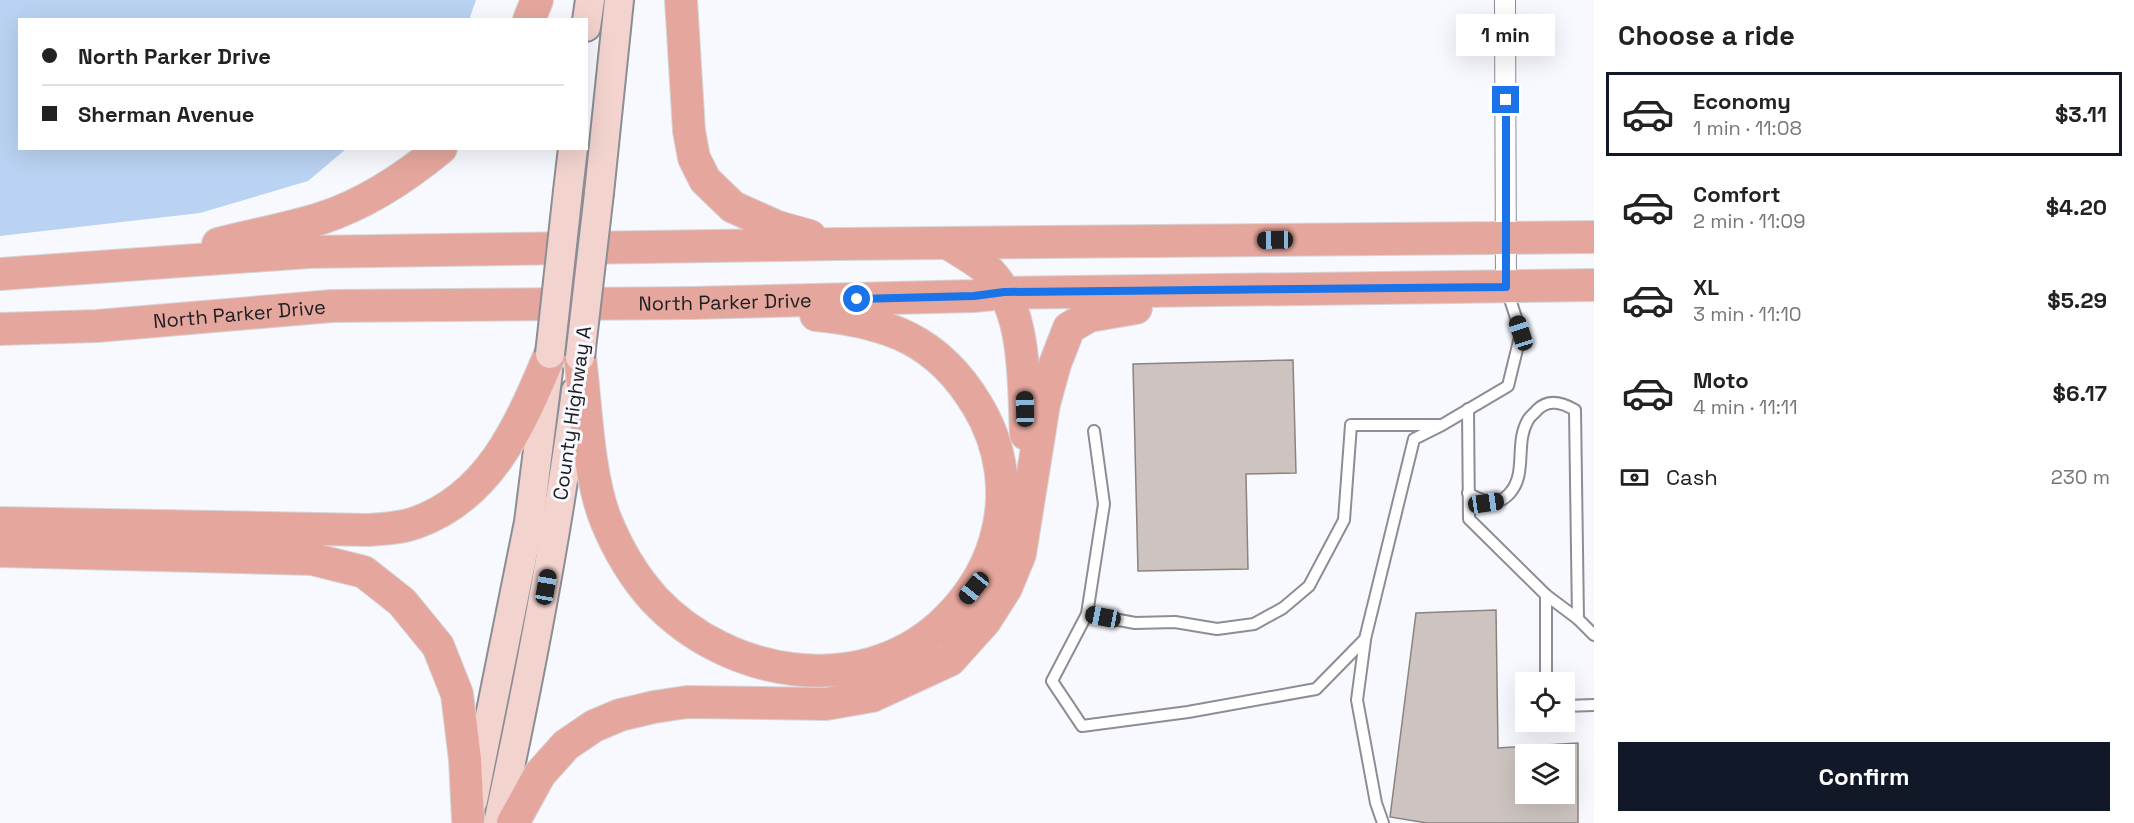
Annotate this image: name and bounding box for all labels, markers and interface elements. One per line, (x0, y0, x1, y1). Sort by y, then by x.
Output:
callout: 1 min (1456, 13, 1556, 55)
text: Choose a ride (1618, 18, 1795, 53)
text: 1 min (1481, 22, 1530, 48)
text: North Parker Drive (78, 42, 271, 70)
route end (1492, 86, 1519, 113)
icon: car (1621, 87, 1675, 141)
text: Economy (1693, 87, 1791, 115)
text: Sherman Avenue (78, 100, 254, 128)
text: $3.11 (2055, 100, 2107, 128)
text: 1 min · 11:08 (1693, 115, 1802, 141)
icon: car (1621, 180, 1675, 234)
text: Comfort (1693, 180, 1781, 208)
text: $4.20 (2046, 193, 2107, 221)
text: 2 min · 11:09 (1693, 208, 1805, 234)
car (1257, 231, 1293, 249)
icon: car (1621, 273, 1675, 327)
text: XL (1693, 273, 1719, 301)
route start (843, 285, 870, 312)
text: $5.29 (2047, 286, 2107, 314)
street label: North Parker Drive (638, 287, 812, 316)
street label: North Parker Drive (152, 294, 327, 334)
text: 3 min · 11:10 (1693, 301, 1802, 327)
car (1507, 313, 1535, 353)
street label: County Highway A (547, 324, 597, 502)
icon: car (1621, 366, 1675, 420)
text: Moto (1693, 366, 1749, 394)
text: $6.17 (2053, 379, 2107, 407)
car (1016, 391, 1034, 427)
text: 4 min · 11:11 (1693, 394, 1798, 420)
icon: cash (1618, 461, 1651, 494)
text: Cash (1666, 463, 1718, 491)
text: 230 m (2051, 464, 2110, 490)
car (1467, 492, 1505, 514)
car (534, 568, 558, 606)
car (956, 568, 992, 608)
car (1084, 605, 1122, 629)
map controls (1515, 672, 1575, 804)
button: locate (1515, 672, 1575, 732)
button: Confirm (1618, 742, 2110, 811)
button: layers (1515, 744, 1575, 804)

